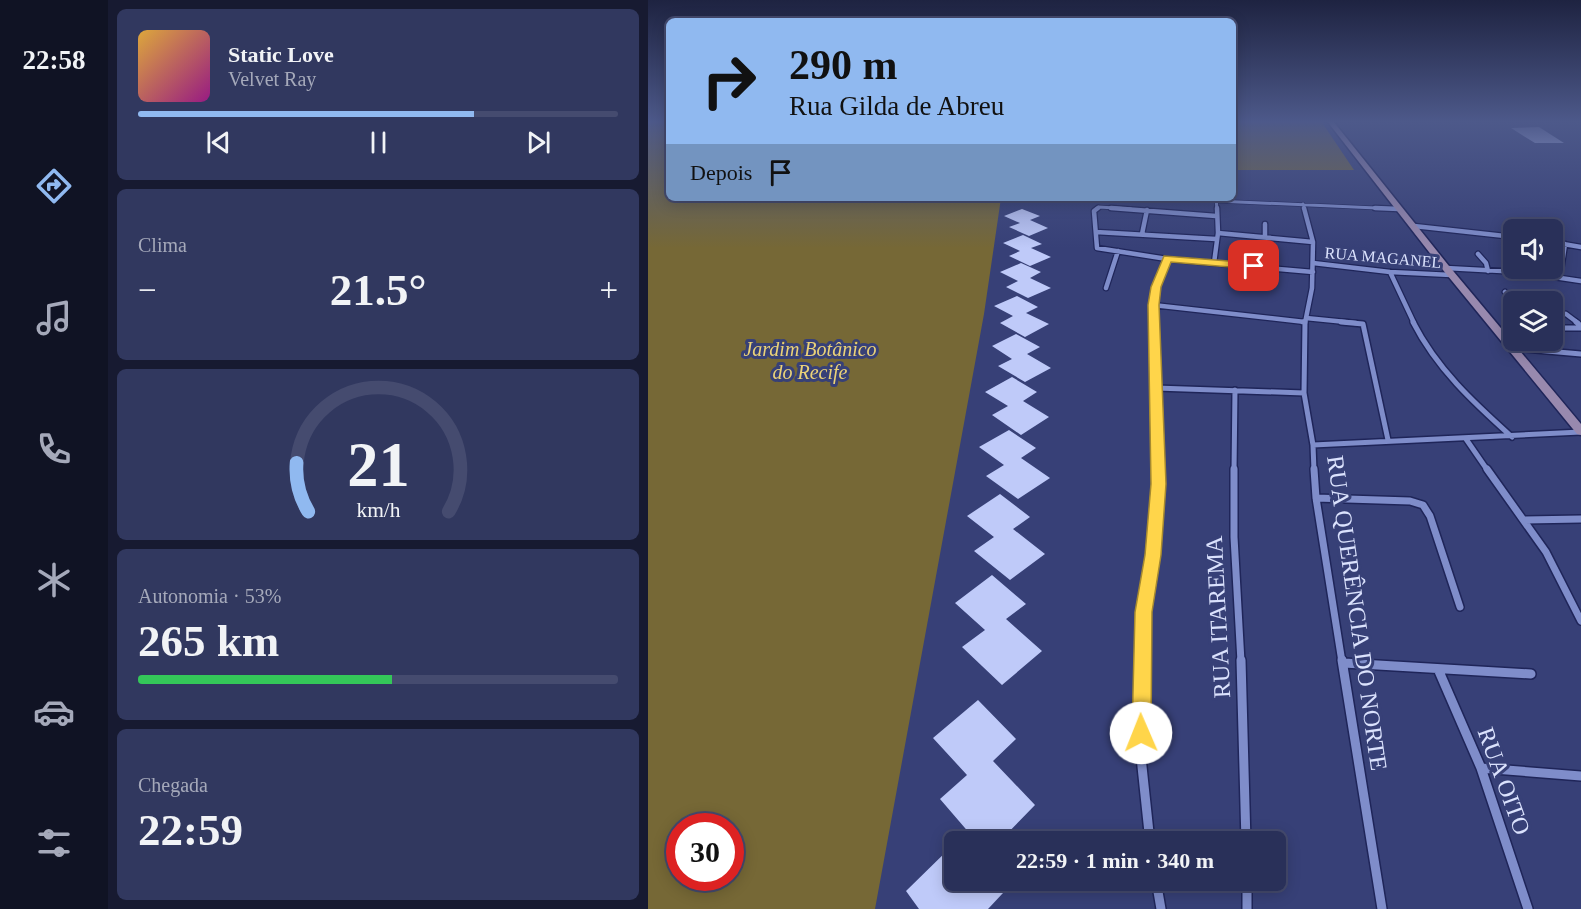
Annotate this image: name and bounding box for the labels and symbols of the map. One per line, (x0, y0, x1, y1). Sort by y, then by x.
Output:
pin (1228, 240, 1279, 291)
street label: RUA MAGANEL (1324, 244, 1442, 271)
park label: Jardim Botânico do Recife (743, 338, 877, 384)
street label: RUA QUERÊNCIA DO NORTE (1322, 454, 1392, 772)
street label: RUA ITAREMA (1201, 534, 1235, 699)
position arrow (1109, 701, 1173, 765)
street label: RUA OITO (1473, 724, 1535, 838)
speed limit sign: 30 (666, 813, 744, 891)

